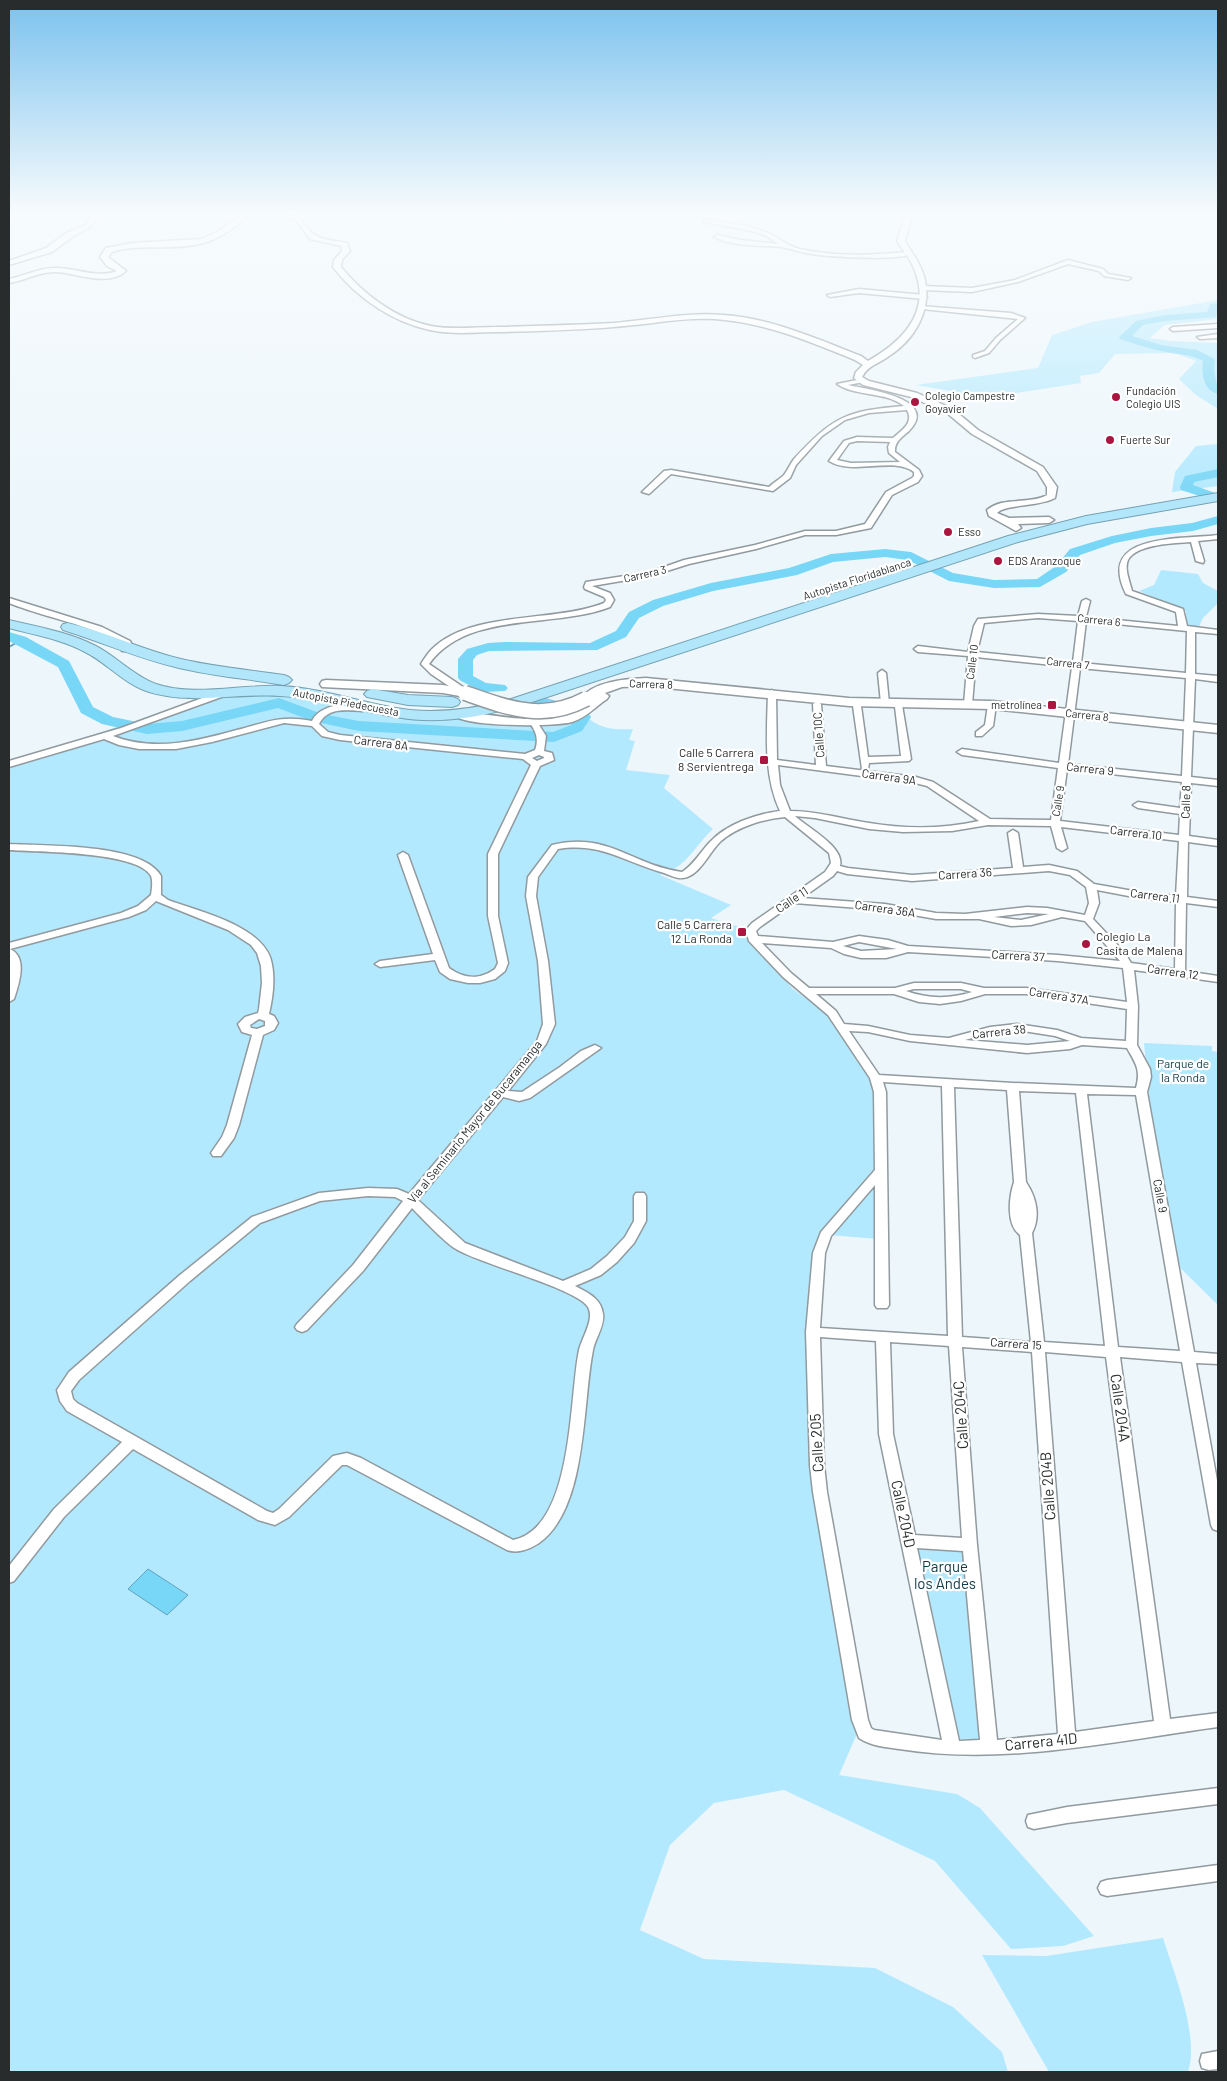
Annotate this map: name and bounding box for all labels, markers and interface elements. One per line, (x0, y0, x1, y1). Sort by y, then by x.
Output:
place label: Fundación Colegio UIS (1126, 384, 1180, 410)
place label: Colegio Campestre Goyavier (925, 389, 1015, 415)
marker: Fundación Colegio UIS (1110, 391, 1122, 403)
marker: Colegio Campestre Goyavier (909, 396, 921, 408)
place label: Fuerte Sur (1120, 433, 1170, 446)
marker: Fuerte Sur (1104, 434, 1116, 446)
place label: Esso (958, 525, 981, 538)
marker: Esso (942, 526, 954, 538)
place label: EDS Aranzoque (1008, 554, 1081, 567)
street label: Autopista Floridablanca (801, 555, 913, 602)
marker: EDS Aranzoque (992, 555, 1004, 567)
street label: Carrera 3 (622, 562, 668, 585)
street label: Carrera 6 (1077, 611, 1122, 628)
street label: Calle 10 (963, 644, 980, 680)
street label: Carrera 7 (1046, 654, 1090, 671)
street label: Carrera 8 (629, 676, 673, 691)
street label: Autopista Piedecuesta (292, 685, 400, 718)
place label: metrolínea (991, 698, 1042, 711)
marker: metrolínea (1046, 699, 1058, 711)
street label: Carrera 8 (1065, 706, 1110, 723)
street label: Calle 10C (809, 712, 827, 758)
street label: Carrera 8A (353, 732, 409, 752)
place label: Calle 5 Carrera 8 Servientrega (678, 745, 754, 773)
marker: Calle 5 Carrera 8 Servientrega (758, 754, 770, 766)
street label: Carrera 9 (1066, 759, 1114, 777)
street label: Carrera 9A (861, 765, 917, 787)
street label: Calle 9 (1049, 784, 1066, 817)
street label: Calle 8 (1177, 785, 1193, 819)
street label: Carrera 10 (1109, 822, 1163, 842)
street label: Carrera 36 (938, 864, 992, 882)
street label: Calle 11 (773, 883, 810, 915)
street label: Carrera 11 (1130, 885, 1181, 905)
street label: Carrera 36A (854, 897, 916, 919)
place label: Calle 5 Carrera 12 La Ronda (657, 917, 732, 945)
marker: Calle 5 Carrera 12 La Ronda (736, 926, 748, 938)
place label: Colegio La Casita de Malena (1096, 929, 1183, 957)
marker: Colegio La Casita de Malena (1080, 938, 1092, 950)
street label: Carrera 37 (991, 947, 1045, 963)
street label: Carrera 12 (1146, 960, 1200, 982)
street label: Carrera 37A (1028, 983, 1090, 1007)
street label: Carrera 38 (971, 1021, 1026, 1041)
street label: Vía al Seminario Mayor de Bucaramanga (404, 1037, 544, 1205)
park label: Parque de la Ronda (1157, 1056, 1209, 1084)
street label: Calle 9 (1151, 1178, 1171, 1214)
street label: Carrera 15 (990, 1334, 1042, 1352)
street label: Calle 204A (1107, 1373, 1135, 1443)
street label: Calle 204C (949, 1380, 971, 1450)
street label: Calle 205 (805, 1413, 827, 1473)
street label: Calle 204B (1036, 1451, 1058, 1521)
street label: Calle 204D (888, 1478, 920, 1549)
park label: Parque los Andes (914, 1557, 976, 1592)
street label: Carrera 41D (1004, 1728, 1078, 1754)

